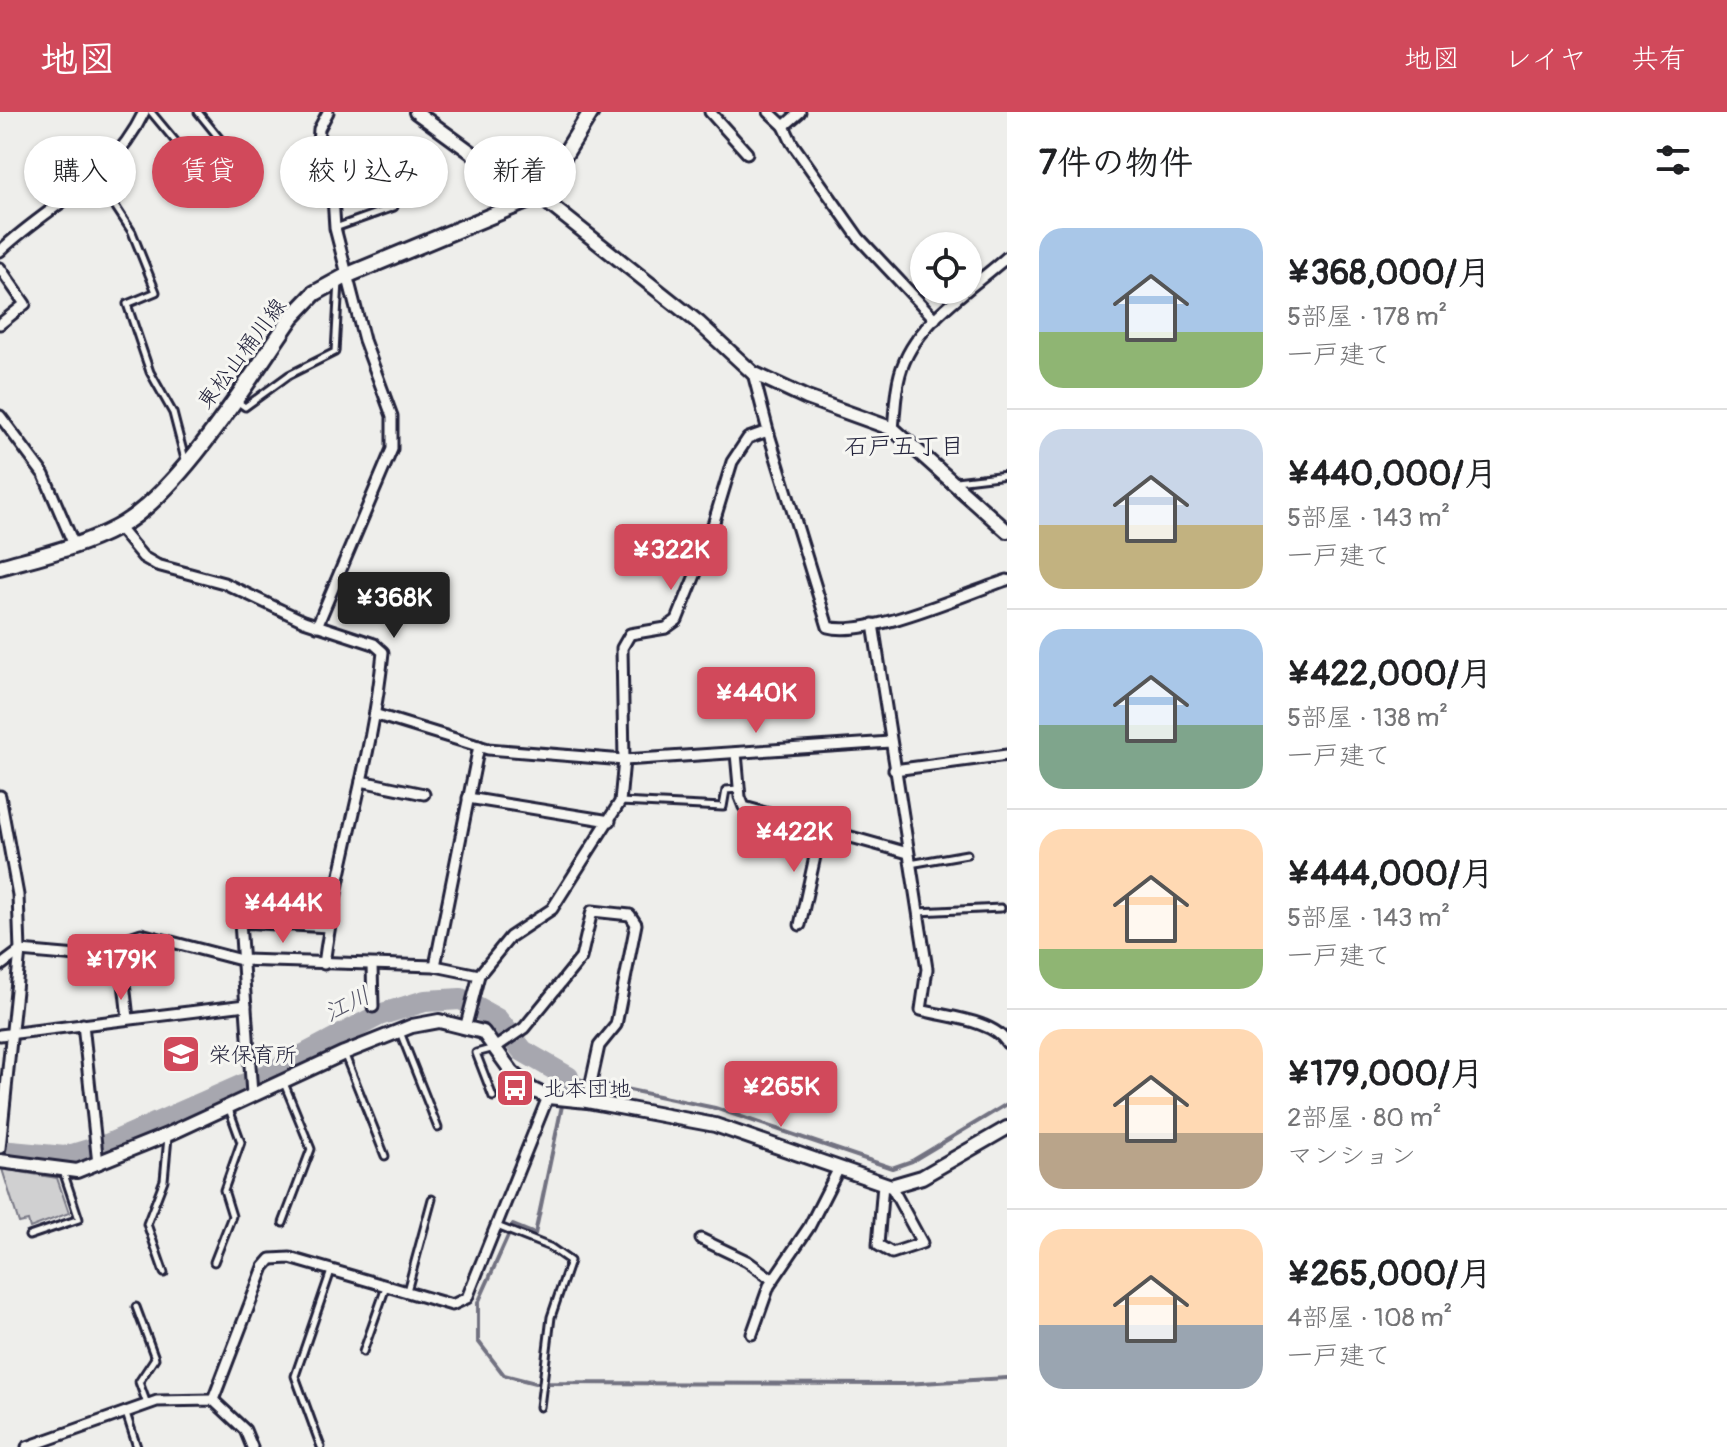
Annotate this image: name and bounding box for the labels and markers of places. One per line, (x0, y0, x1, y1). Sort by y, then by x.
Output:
pin: ¥322K (615, 524, 727, 592)
pin: ¥368K (338, 572, 450, 640)
pin: ¥440K (700, 667, 812, 735)
pin: ¥422K (738, 806, 850, 874)
pin: ¥444K (227, 877, 339, 945)
pin: ¥179K (65, 934, 177, 1002)
school or university icon: 栄保育所 (160, 1033, 202, 1075)
place label: 栄保育所 (209, 1041, 297, 1069)
pin: ¥265K (725, 1061, 837, 1129)
bus stop icon: 北本団地 (494, 1067, 536, 1109)
place label: 北本団地 (543, 1075, 631, 1103)

